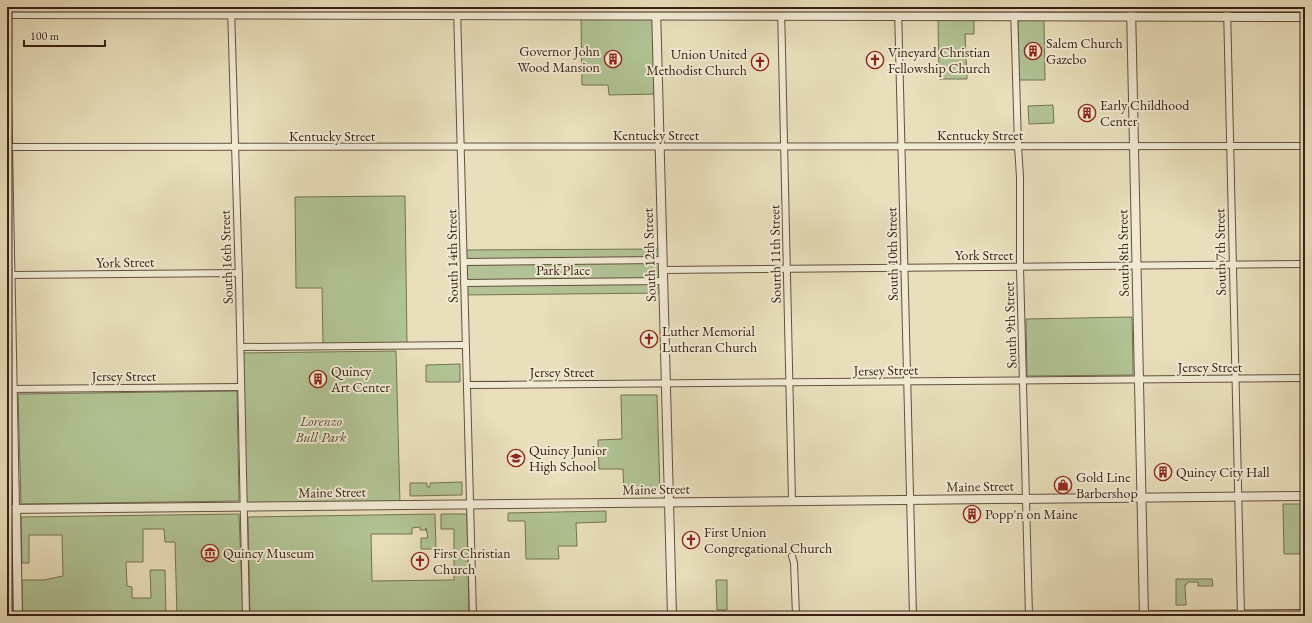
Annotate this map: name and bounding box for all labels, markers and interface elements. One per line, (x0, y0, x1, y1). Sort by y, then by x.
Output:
scale bar (24, 22, 105, 48)
text: 100 m (30, 28, 60, 44)
place label: Salem Church Gazebo (1046, 34, 1123, 68)
building icon: Salem Church Gazebo (1023, 41, 1043, 61)
place label: Governor John Wood Mansion (517, 42, 601, 76)
place label: Vineyard Christian Fellowship Church (888, 43, 991, 77)
place label: Union United Methodist Church (646, 45, 748, 79)
building icon: Governor John Wood Mansion (603, 49, 623, 69)
church icon: Vineyard Christian Fellowship Church (865, 50, 885, 70)
church icon: Union United Methodist Church (750, 52, 770, 72)
place label: Early Childhood Center (1100, 96, 1190, 130)
building icon: Early Childhood Center (1077, 103, 1097, 123)
street label: Kentucky Street (613, 126, 700, 144)
street label: Kentucky Street (937, 126, 1024, 144)
street label: Kentucky Street (289, 127, 376, 145)
street label: Sourth 11th Street (765, 204, 785, 303)
street label: South 10th Street (882, 206, 902, 301)
street label: South 12th Street (638, 207, 660, 302)
street label: South 14th Street (442, 208, 462, 303)
street label: South 7th Street (1210, 208, 1230, 296)
street label: South 16th Street (215, 209, 237, 304)
street label: South 8th Street (1113, 209, 1133, 297)
street label: York Street (955, 246, 1014, 264)
street label: York Street (96, 252, 155, 272)
street label: Park Place (536, 261, 591, 279)
street label: South 9th Street (999, 281, 1021, 369)
place label: Luther Memorial Lutheran Church (662, 322, 757, 356)
church icon: Luther Memorial Lutheran Church (639, 329, 659, 349)
street label: Jersey Street (1177, 358, 1243, 376)
street label: Jersey Street (853, 360, 919, 380)
place label: Quincy Art Center (330, 362, 390, 396)
street label: Jersey Street (529, 363, 595, 381)
street label: Jersey Street (91, 367, 157, 385)
building icon: Quincy Art Center (308, 369, 328, 389)
park label: Lorenzo Bull Park (295, 412, 347, 446)
place label: Quincy Junior High School (529, 441, 607, 475)
school or university icon: Quincy Junior High School (506, 448, 526, 468)
building icon: Quincy City Hall (1153, 462, 1173, 482)
place label: Quincy City Hall (1176, 463, 1270, 481)
place label: Gold Line Barbershop (1076, 468, 1138, 502)
shop icon: Gold Line Barbershop (1053, 475, 1073, 495)
street label: Maine Street (946, 476, 1015, 496)
street label: Maine Street (622, 479, 691, 499)
street label: Maine Street (298, 482, 367, 502)
building icon: Popp'n on Maine (962, 504, 982, 524)
place label: Popp'n on Maine (985, 505, 1078, 523)
place label: First Union Congregational Church (704, 523, 832, 557)
church icon: First Union Congregational Church (681, 530, 701, 550)
museum icon: Quincy Museum (200, 543, 220, 563)
place label: Quincy Museum (223, 544, 315, 562)
place label: First Christian Church (433, 544, 511, 578)
church icon: First Christian Church (410, 551, 430, 571)

